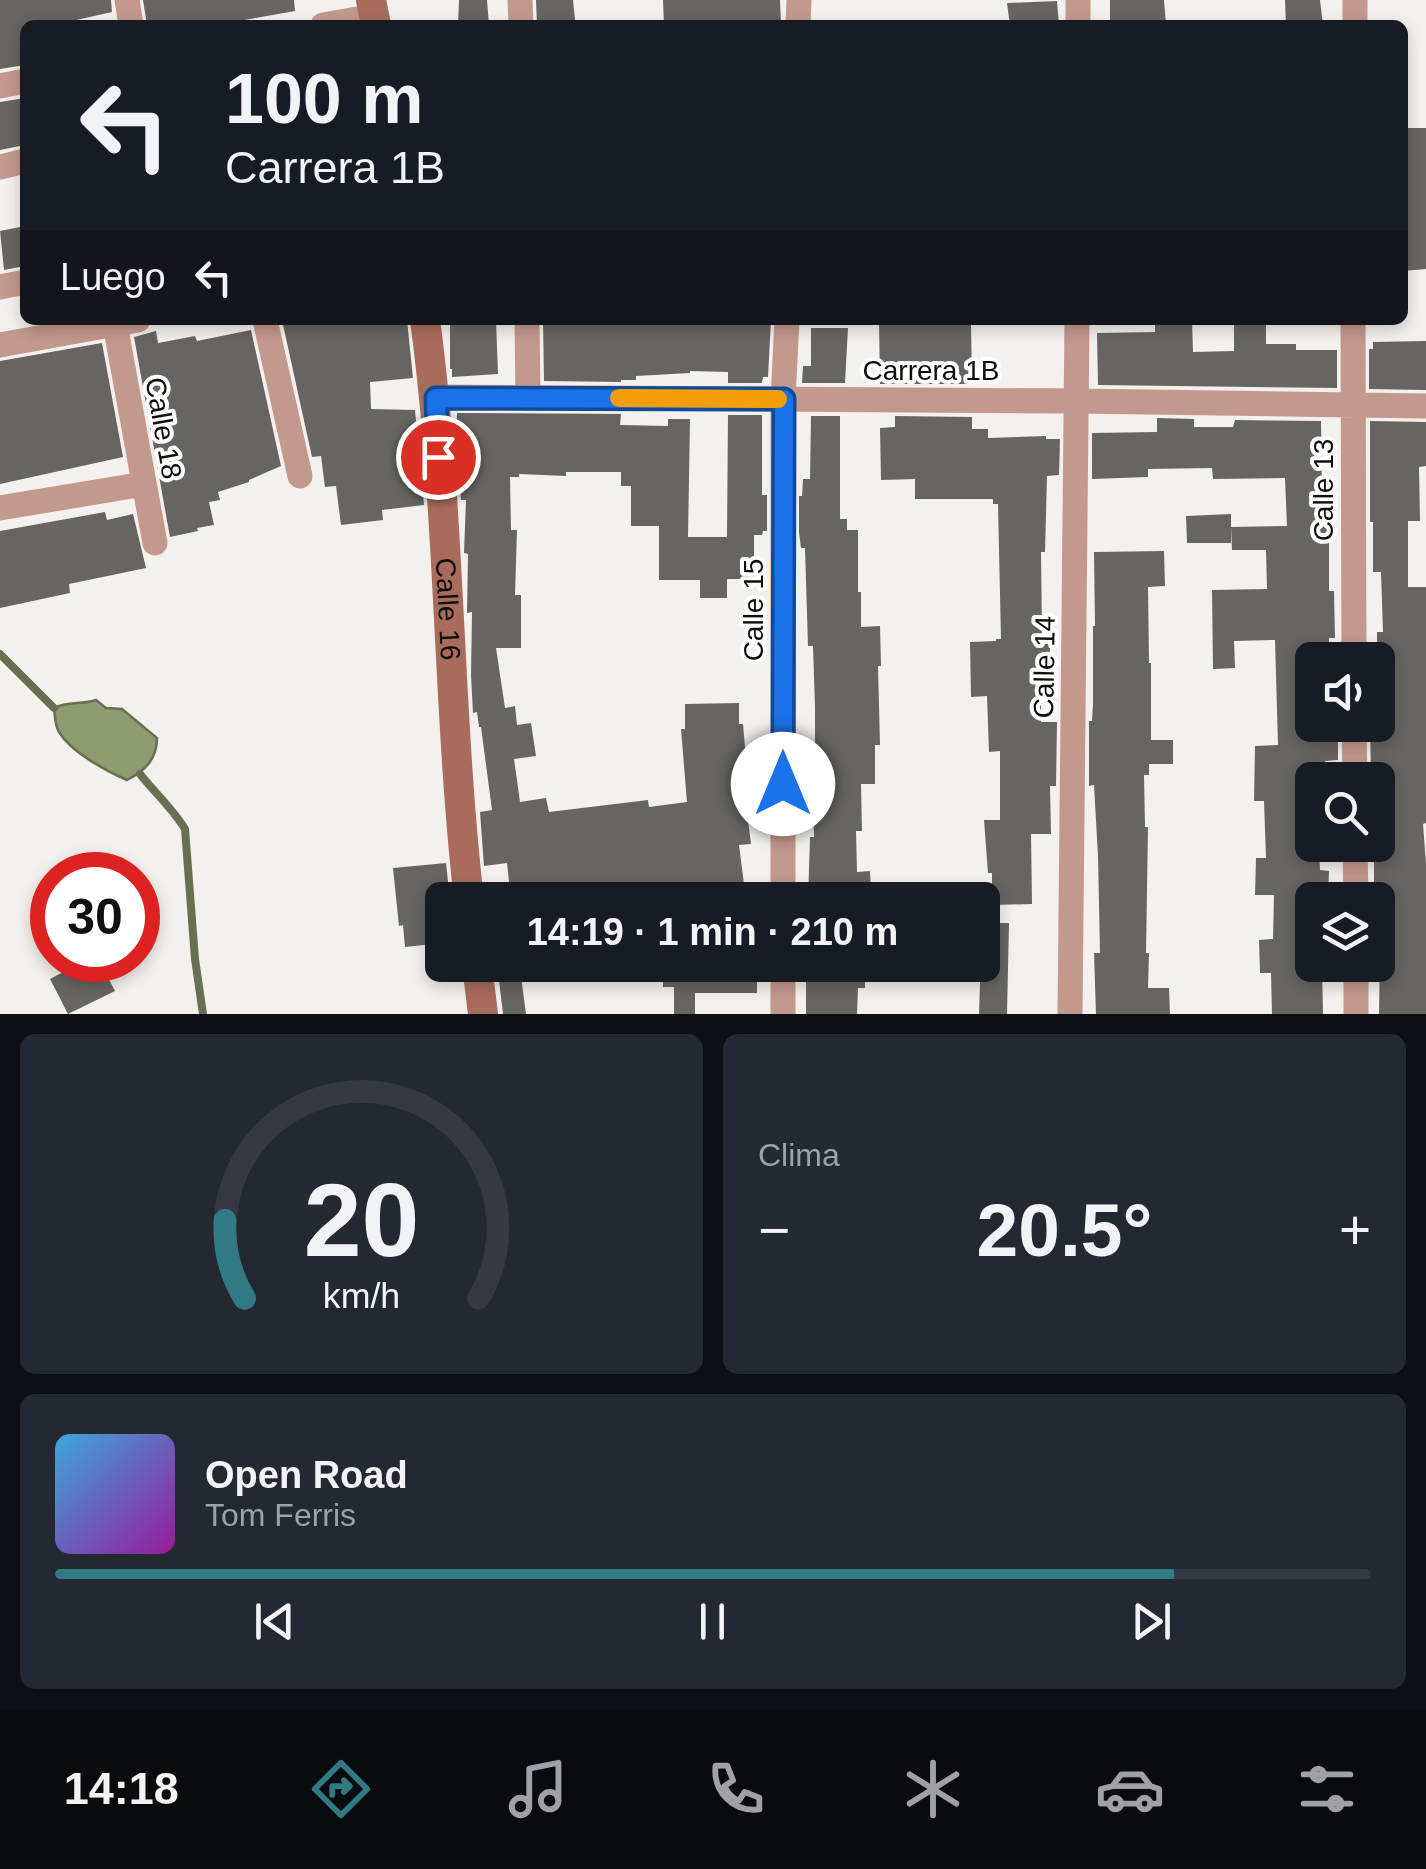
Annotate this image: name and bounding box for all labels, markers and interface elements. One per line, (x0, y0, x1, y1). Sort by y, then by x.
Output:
icon: left (60, 60, 190, 190)
text: 100 m (225, 60, 423, 138)
text: Carrera 1B (225, 142, 445, 193)
icon: left (186, 250, 241, 305)
text: Luego (60, 256, 166, 298)
street label: Carrera 1B (863, 355, 999, 386)
street label: Calle 18 (139, 375, 188, 481)
pin (396, 415, 481, 500)
icon: arrive (411, 430, 466, 485)
street label: Calle 13 (1308, 439, 1339, 541)
street label: Calle 16 (430, 557, 466, 661)
street label: Calle 15 (738, 559, 769, 661)
street label: Calle 14 (1028, 615, 1061, 719)
map controls (1295, 642, 1395, 982)
button: sound (1295, 642, 1395, 742)
position arrow (731, 732, 835, 836)
button: search (1295, 762, 1395, 862)
speed limit sign: 30 (30, 852, 160, 982)
button: layers (1295, 882, 1395, 982)
text: 14:19 · 1 min · 210 m (527, 911, 898, 953)
text: Clima (758, 1137, 840, 1173)
text: 20 (304, 1162, 419, 1278)
text: 20.5° (977, 1188, 1152, 1272)
text: − (758, 1199, 790, 1261)
text: + (1339, 1199, 1371, 1261)
text: km/h (323, 1276, 400, 1316)
text: Open Road (205, 1454, 408, 1496)
text: Tom Ferris (205, 1497, 356, 1533)
icon: previous (247, 1594, 302, 1649)
icon: pause (685, 1594, 740, 1649)
icon: next (1124, 1594, 1179, 1649)
icon: directions (306, 1754, 376, 1824)
icon: music (503, 1754, 573, 1824)
icon: phone (701, 1754, 771, 1824)
icon: climate (898, 1754, 968, 1824)
icon: car (1095, 1754, 1165, 1824)
icon: filters (1292, 1754, 1362, 1824)
text: 14:18 (64, 1763, 179, 1814)

